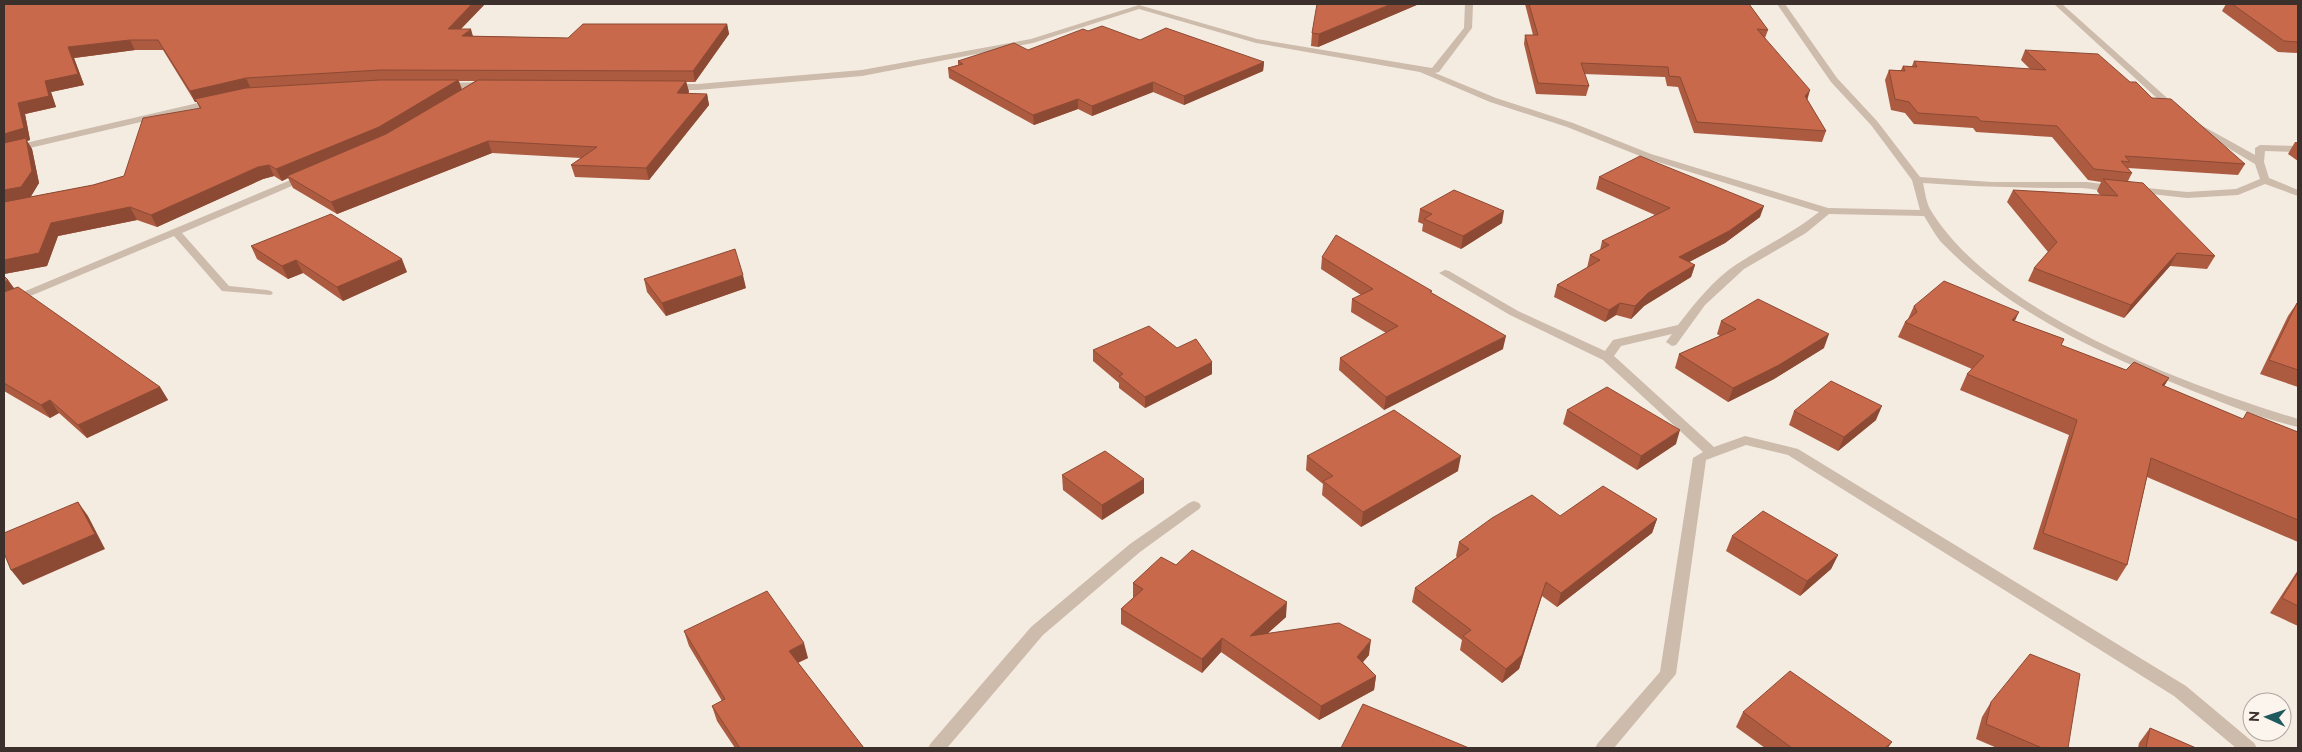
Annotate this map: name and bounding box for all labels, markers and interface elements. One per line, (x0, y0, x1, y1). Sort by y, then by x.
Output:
north arrow (2242, 692, 2292, 742)
text: N (2246, 711, 2262, 722)

